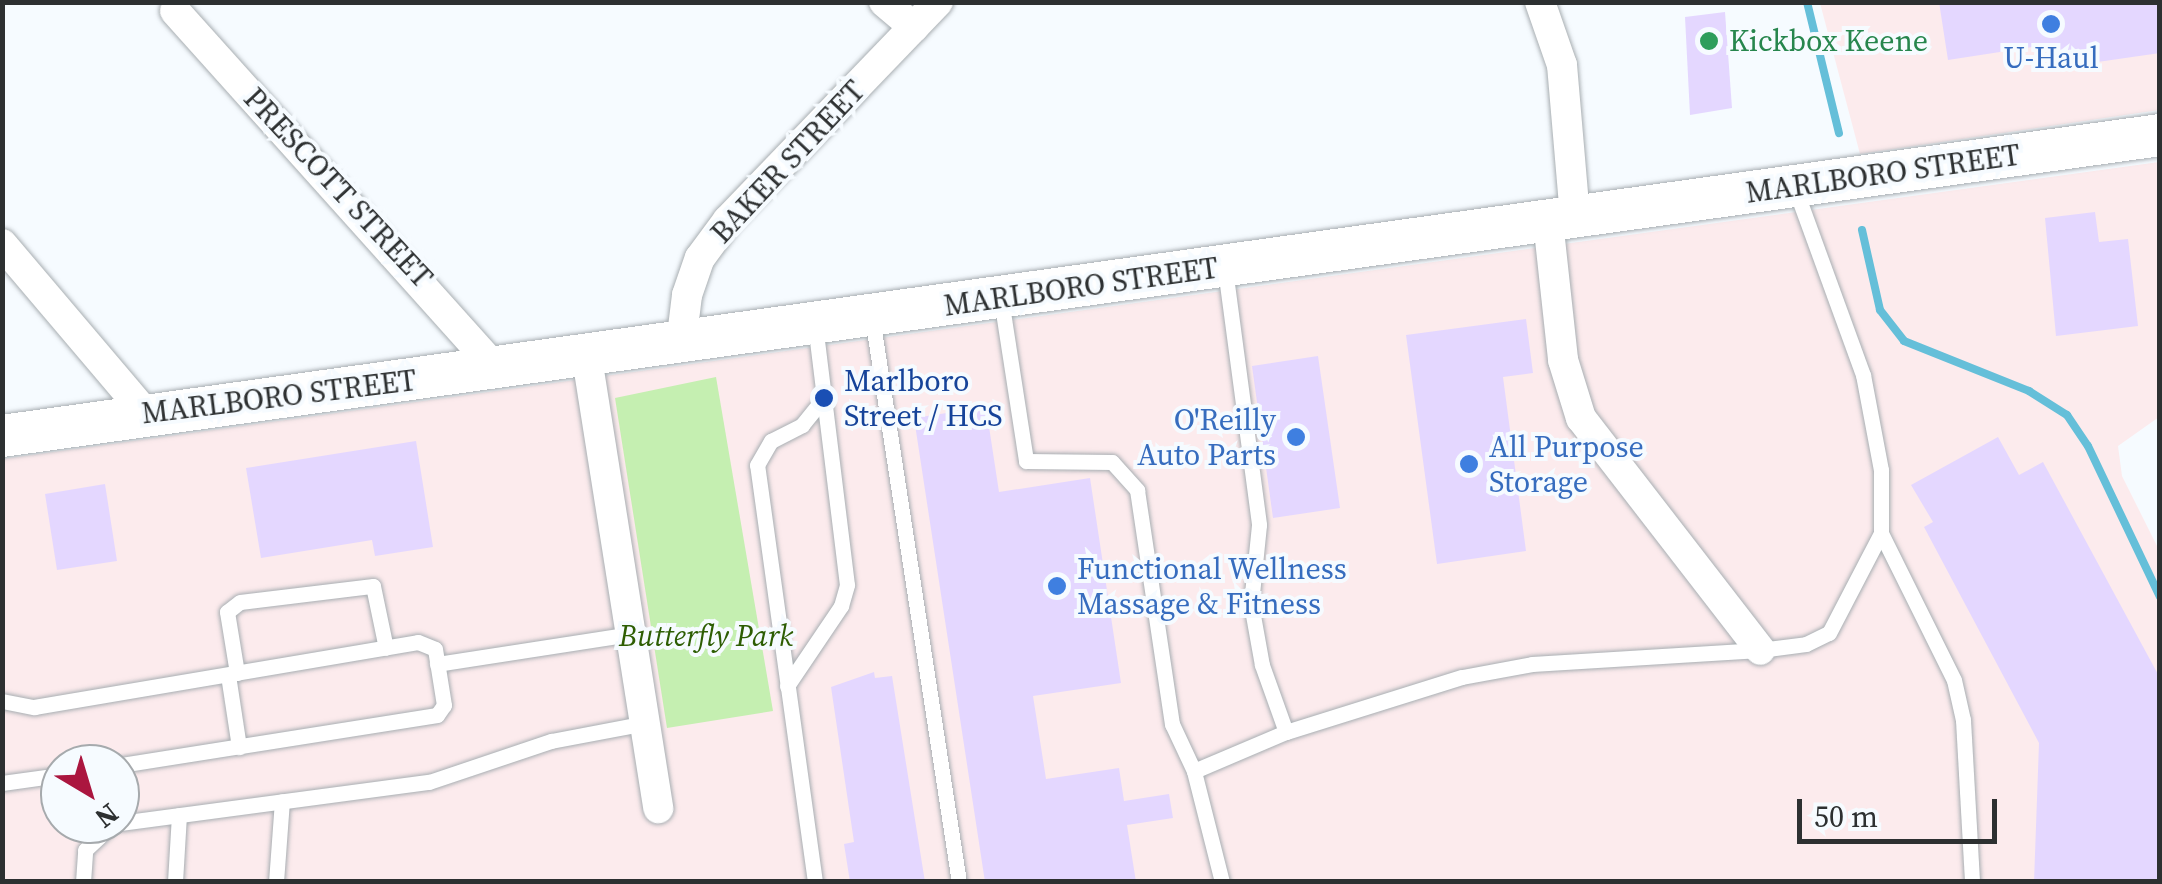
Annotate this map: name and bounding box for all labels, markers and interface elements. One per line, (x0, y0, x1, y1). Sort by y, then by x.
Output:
marker: U-Haul (2040, 13, 2062, 35)
place label: Kickbox Keene (1729, 23, 1928, 59)
marker: Kickbox Keene (1698, 30, 1720, 52)
place label: U-Haul (2003, 40, 2099, 76)
street label: BAKER STREET (703, 73, 873, 251)
street label: PRESCOTT STREET (236, 80, 440, 296)
street label: MARLBORO STREET (1743, 137, 2023, 211)
street label: MARLBORO STREET (941, 250, 1221, 324)
street label: MARLBORO STREET (139, 362, 419, 432)
place label: Marlboro Street / HCS (844, 363, 1003, 434)
marker: Marlboro Street / HCS (813, 387, 835, 409)
place label: O'Reilly Auto Parts (1137, 402, 1276, 472)
marker: O'Reilly Auto Parts (1285, 426, 1307, 448)
place label: All Purpose Storage (1489, 429, 1644, 500)
marker: All Purpose Storage (1458, 453, 1480, 475)
place label: Functional Wellness Massage & Fitness (1077, 551, 1348, 622)
marker: Functional Wellness Massage & Fitness (1046, 575, 1068, 597)
park label: Butterfly Park (619, 618, 793, 654)
north arrow (40, 744, 140, 844)
scale bar (1802, 779, 2002, 841)
text: N (88, 795, 127, 837)
text: 50 m (1814, 796, 1878, 837)

